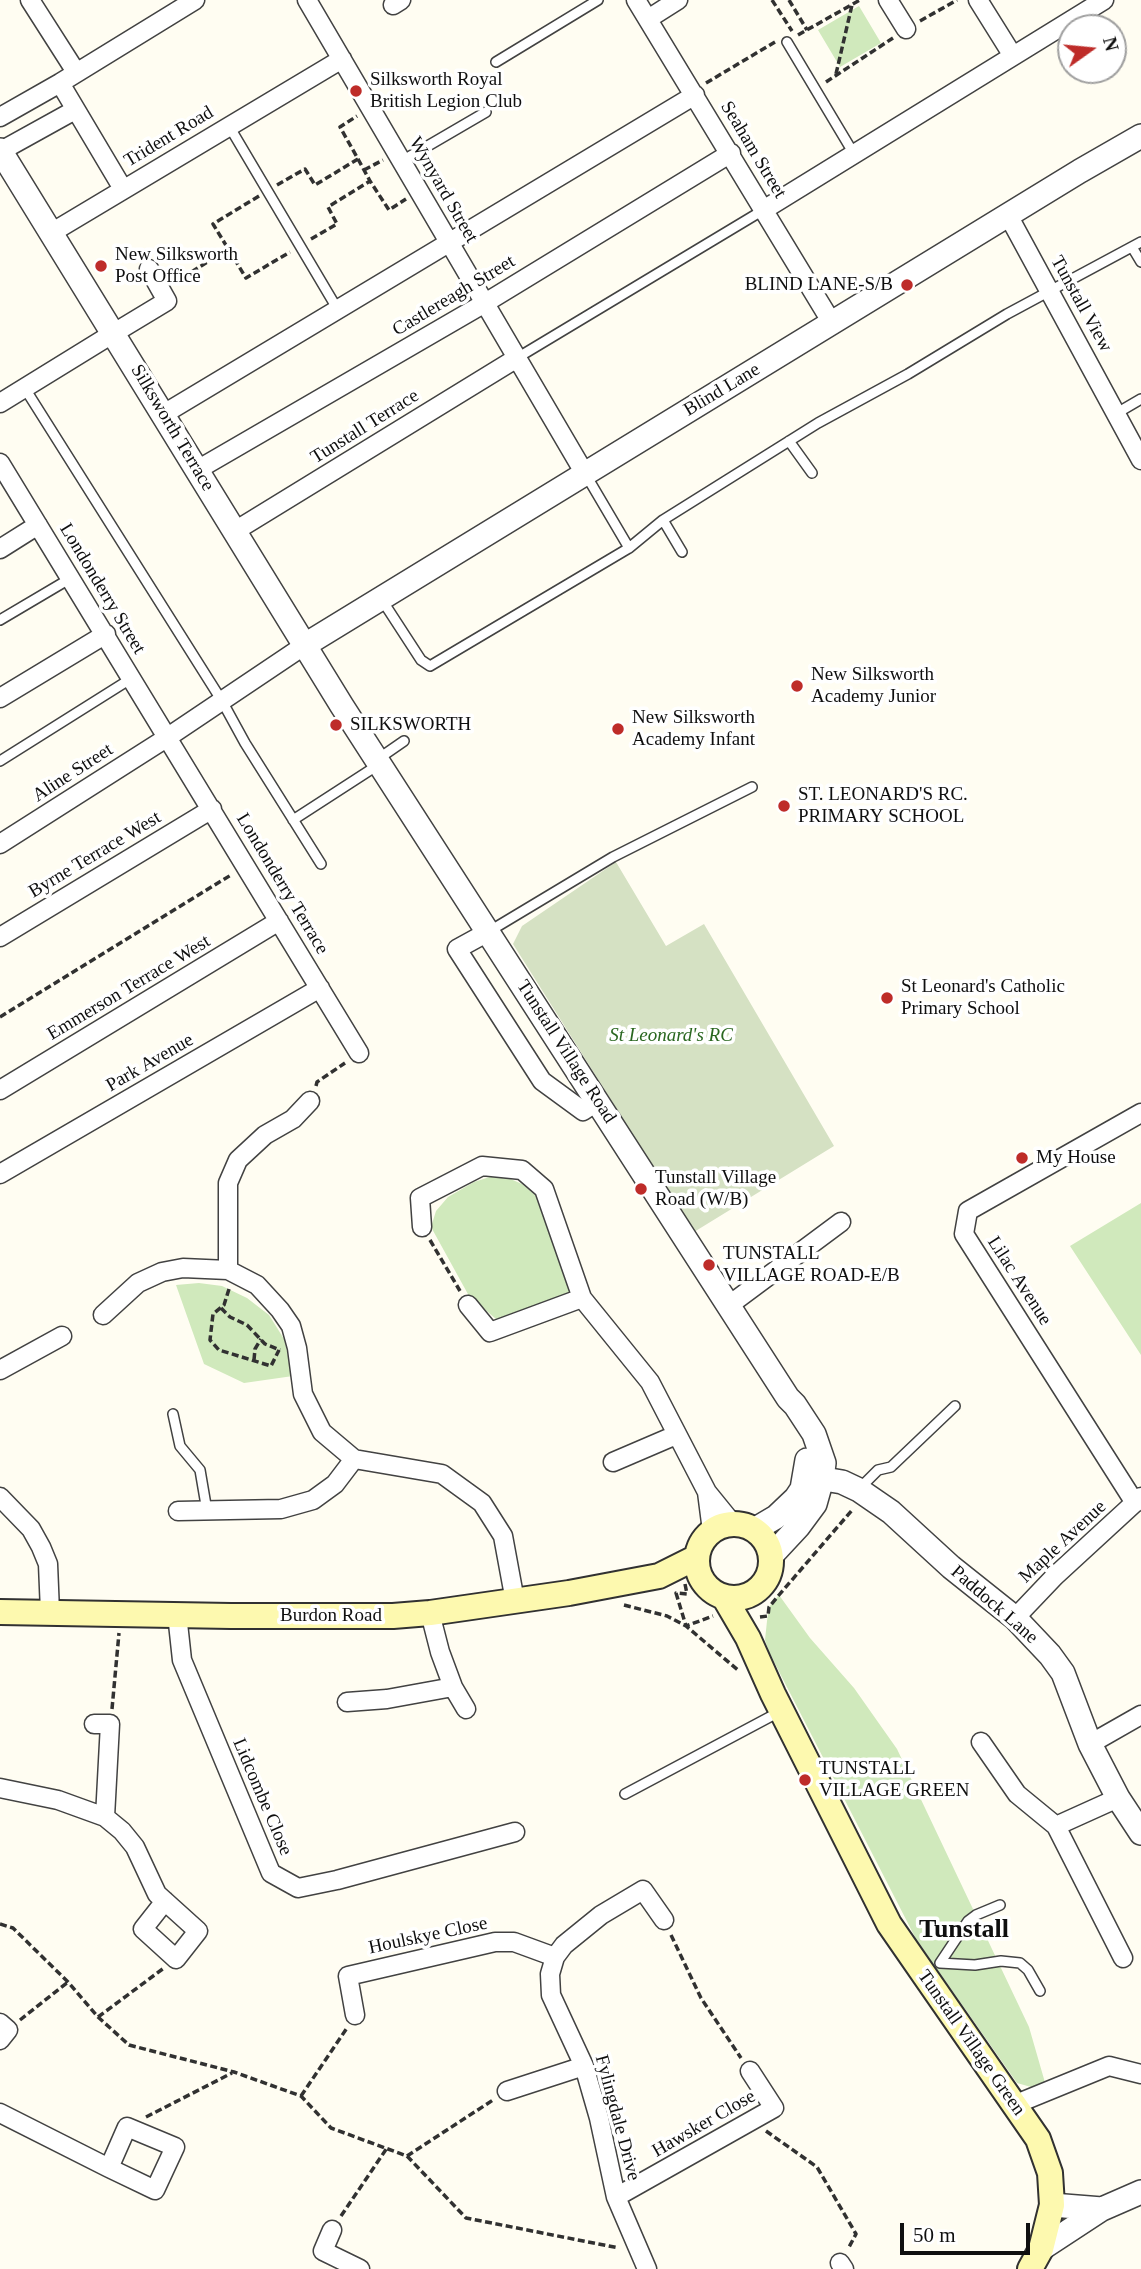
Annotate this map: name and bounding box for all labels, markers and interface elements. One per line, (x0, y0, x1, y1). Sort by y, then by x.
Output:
north arrow (1057, 14, 1127, 84)
text: N (1099, 35, 1123, 53)
place label: Silksworth Royal British Legion Club (370, 69, 522, 113)
marker: Silksworth Royal British Legion Club (348, 83, 364, 99)
street label: Seaham Street (715, 97, 791, 203)
street label: Trident Road (120, 101, 218, 173)
street label: Wynyard Street (403, 133, 483, 247)
place label: New Silksworth Post Office (115, 244, 238, 288)
street label: Castlereagh Street (389, 250, 519, 342)
street label: Tunstall View (1045, 252, 1117, 356)
marker: New Silksworth Post Office (93, 258, 109, 274)
place label: BLIND LANE-S/B (745, 274, 893, 296)
marker: BLIND LANE-S/B (899, 277, 915, 293)
street label: Blind Lane (680, 358, 764, 422)
street label: Silksworth Terrace (125, 361, 219, 495)
street label: Tunstall Terrace (307, 385, 423, 469)
street label: Londonderry Street (54, 520, 150, 658)
place label: New Silksworth Academy Junior (811, 664, 936, 708)
marker: New Silksworth Academy Junior (789, 678, 805, 694)
place label: New Silksworth Academy Infant (632, 707, 755, 751)
place label: SILKSWORTH (350, 714, 471, 736)
marker: SILKSWORTH (328, 717, 344, 733)
marker: New Silksworth Academy Infant (610, 721, 626, 737)
street label: Aline Street (29, 739, 117, 807)
place label: ST. LEONARD'S RC. PRIMARY SCHOOL (798, 784, 968, 828)
marker: ST. LEONARD'S RC. PRIMARY SCHOOL (776, 798, 792, 814)
street label: Byrne Terrace West (25, 807, 165, 903)
street label: Londonderry Terrace (231, 809, 333, 959)
street label: Emmerson Terrace West (43, 930, 215, 1046)
street label: Tunstall Village Road (511, 976, 621, 1128)
place label: St Leonard's Catholic Primary School (901, 976, 1065, 1020)
marker: St Leonard's Catholic Primary School (879, 990, 895, 1006)
park label: St Leonard's RC (609, 1025, 733, 1047)
street label: Park Avenue (102, 1029, 198, 1097)
place label: My House (1036, 1147, 1116, 1169)
marker: My House (1014, 1150, 1030, 1166)
place label: Tunstall Village Road (W/B) (655, 1167, 776, 1211)
marker: Tunstall Village Road (W/B) (633, 1181, 649, 1197)
street label: Lilac Avenue (982, 1232, 1056, 1330)
place label: TUNSTALL VILLAGE ROAD-E/B (723, 1243, 900, 1287)
marker: TUNSTALL VILLAGE ROAD-E/B (701, 1257, 717, 1273)
street label: Maple Avenue (1015, 1496, 1111, 1588)
street label: Paddock Lane (946, 1561, 1042, 1649)
street label: Burdon Road (280, 1605, 382, 1627)
street label: Lidcombe Close (227, 1735, 297, 1859)
place label: TUNSTALL VILLAGE GREEN (819, 1758, 969, 1802)
marker: TUNSTALL VILLAGE GREEN (797, 1772, 813, 1788)
street label: Houlskye Close (367, 1912, 489, 1960)
district label: Tunstall (919, 1914, 1009, 1946)
street label: Tunstall Village Green (912, 1966, 1030, 2120)
street label: Fylingdale Drive (589, 2053, 645, 2183)
street label: Hawsker Close (648, 2085, 760, 2163)
scale bar (903, 2210, 1032, 2254)
text: 50 m (913, 2223, 956, 2247)

